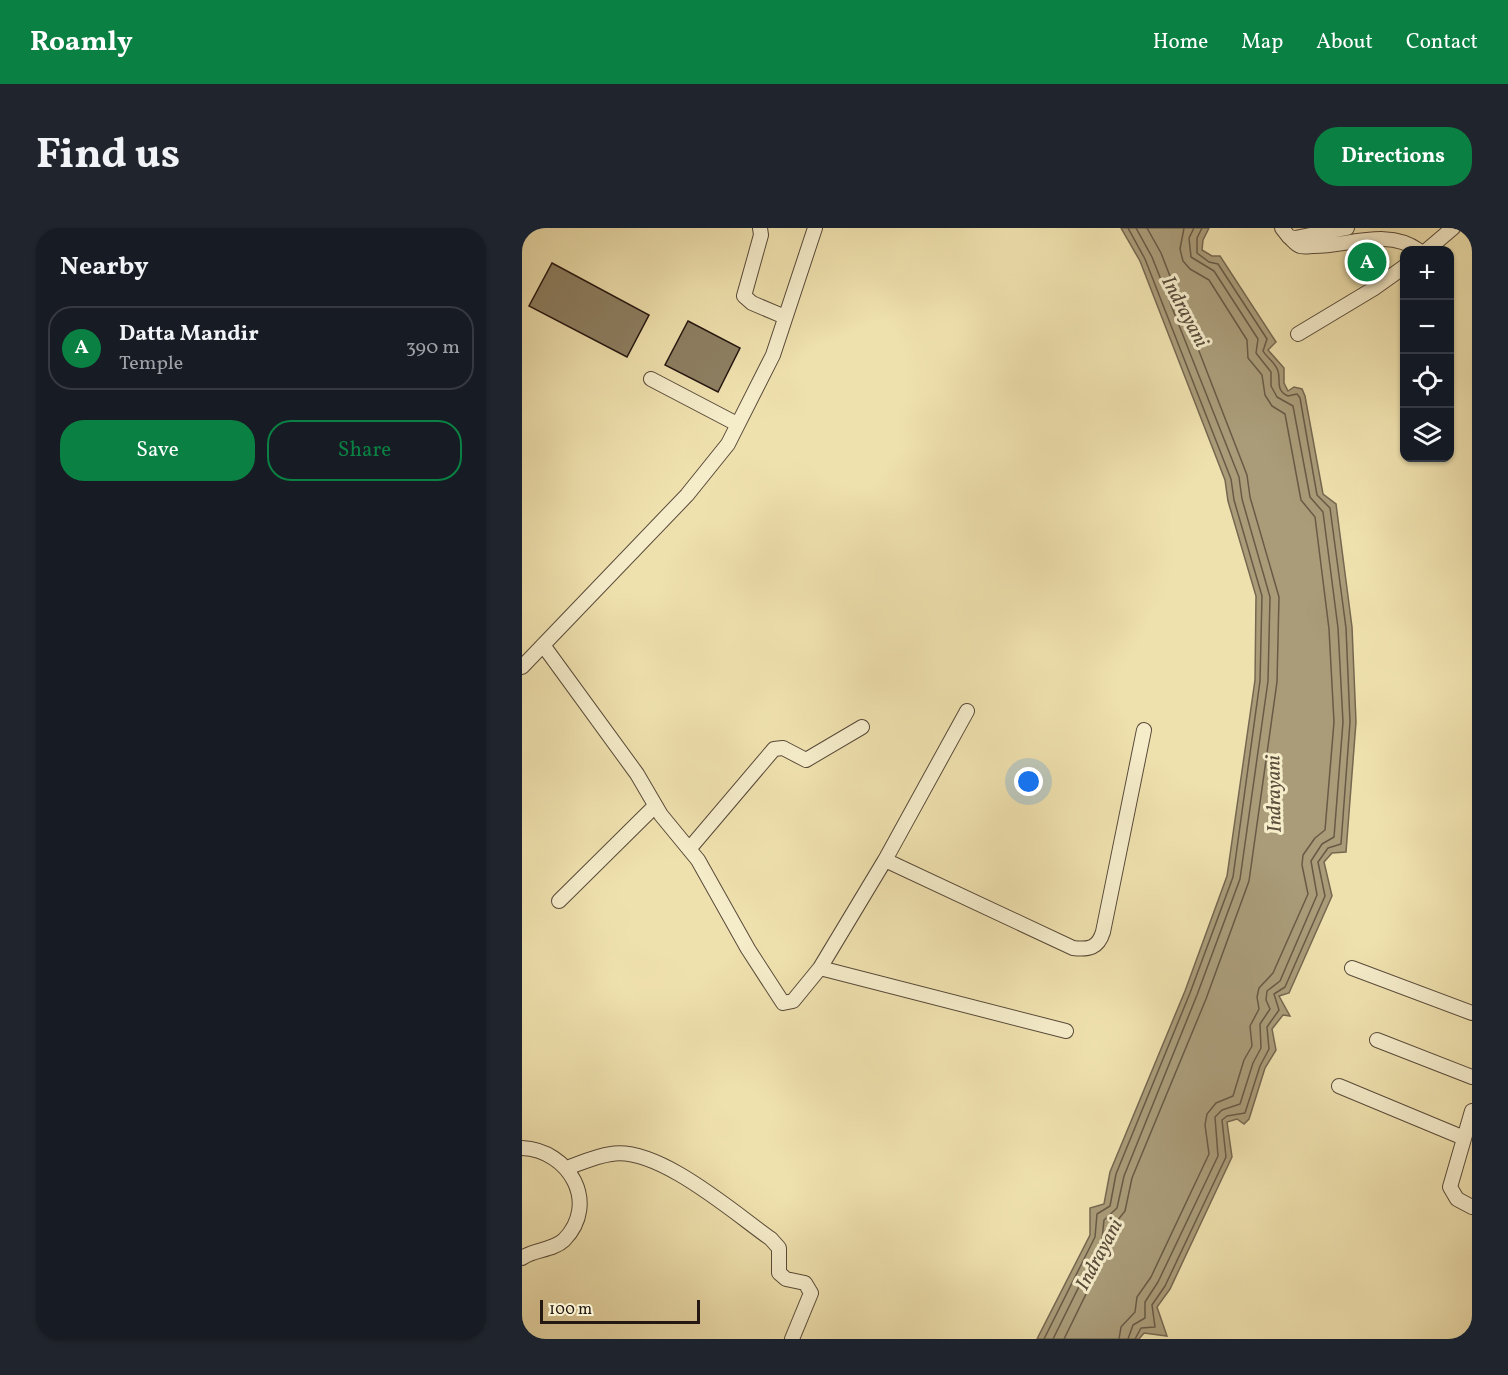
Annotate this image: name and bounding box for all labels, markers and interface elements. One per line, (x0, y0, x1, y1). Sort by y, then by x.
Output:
text: Roamly (30, 23, 133, 62)
text: Home (1153, 28, 1208, 57)
text: Map (1241, 28, 1283, 57)
text: About (1316, 28, 1373, 57)
text: Contact (1406, 28, 1478, 57)
text: Find us (36, 127, 180, 186)
button: Directions (1314, 127, 1472, 186)
pin: A (1348, 240, 1386, 285)
map controls (1400, 246, 1454, 462)
button: + (1400, 246, 1454, 300)
text: Nearby (60, 249, 149, 285)
water label: Indrayani (1154, 271, 1215, 354)
button: − (1400, 300, 1454, 354)
text: Datta Mandir (119, 319, 259, 350)
text: A (74, 334, 89, 362)
text: 390 m (406, 334, 460, 362)
text: Temple (119, 350, 183, 378)
button: locate (1400, 354, 1454, 408)
button: layers (1400, 408, 1454, 462)
button: Save (60, 420, 255, 481)
button: Share (267, 420, 462, 481)
water label: Indrayani (1260, 754, 1290, 833)
your location (1014, 767, 1043, 796)
water label: Indrayani (1070, 1213, 1131, 1296)
scale bar (540, 1297, 700, 1324)
text: 100 m (549, 1299, 592, 1321)

